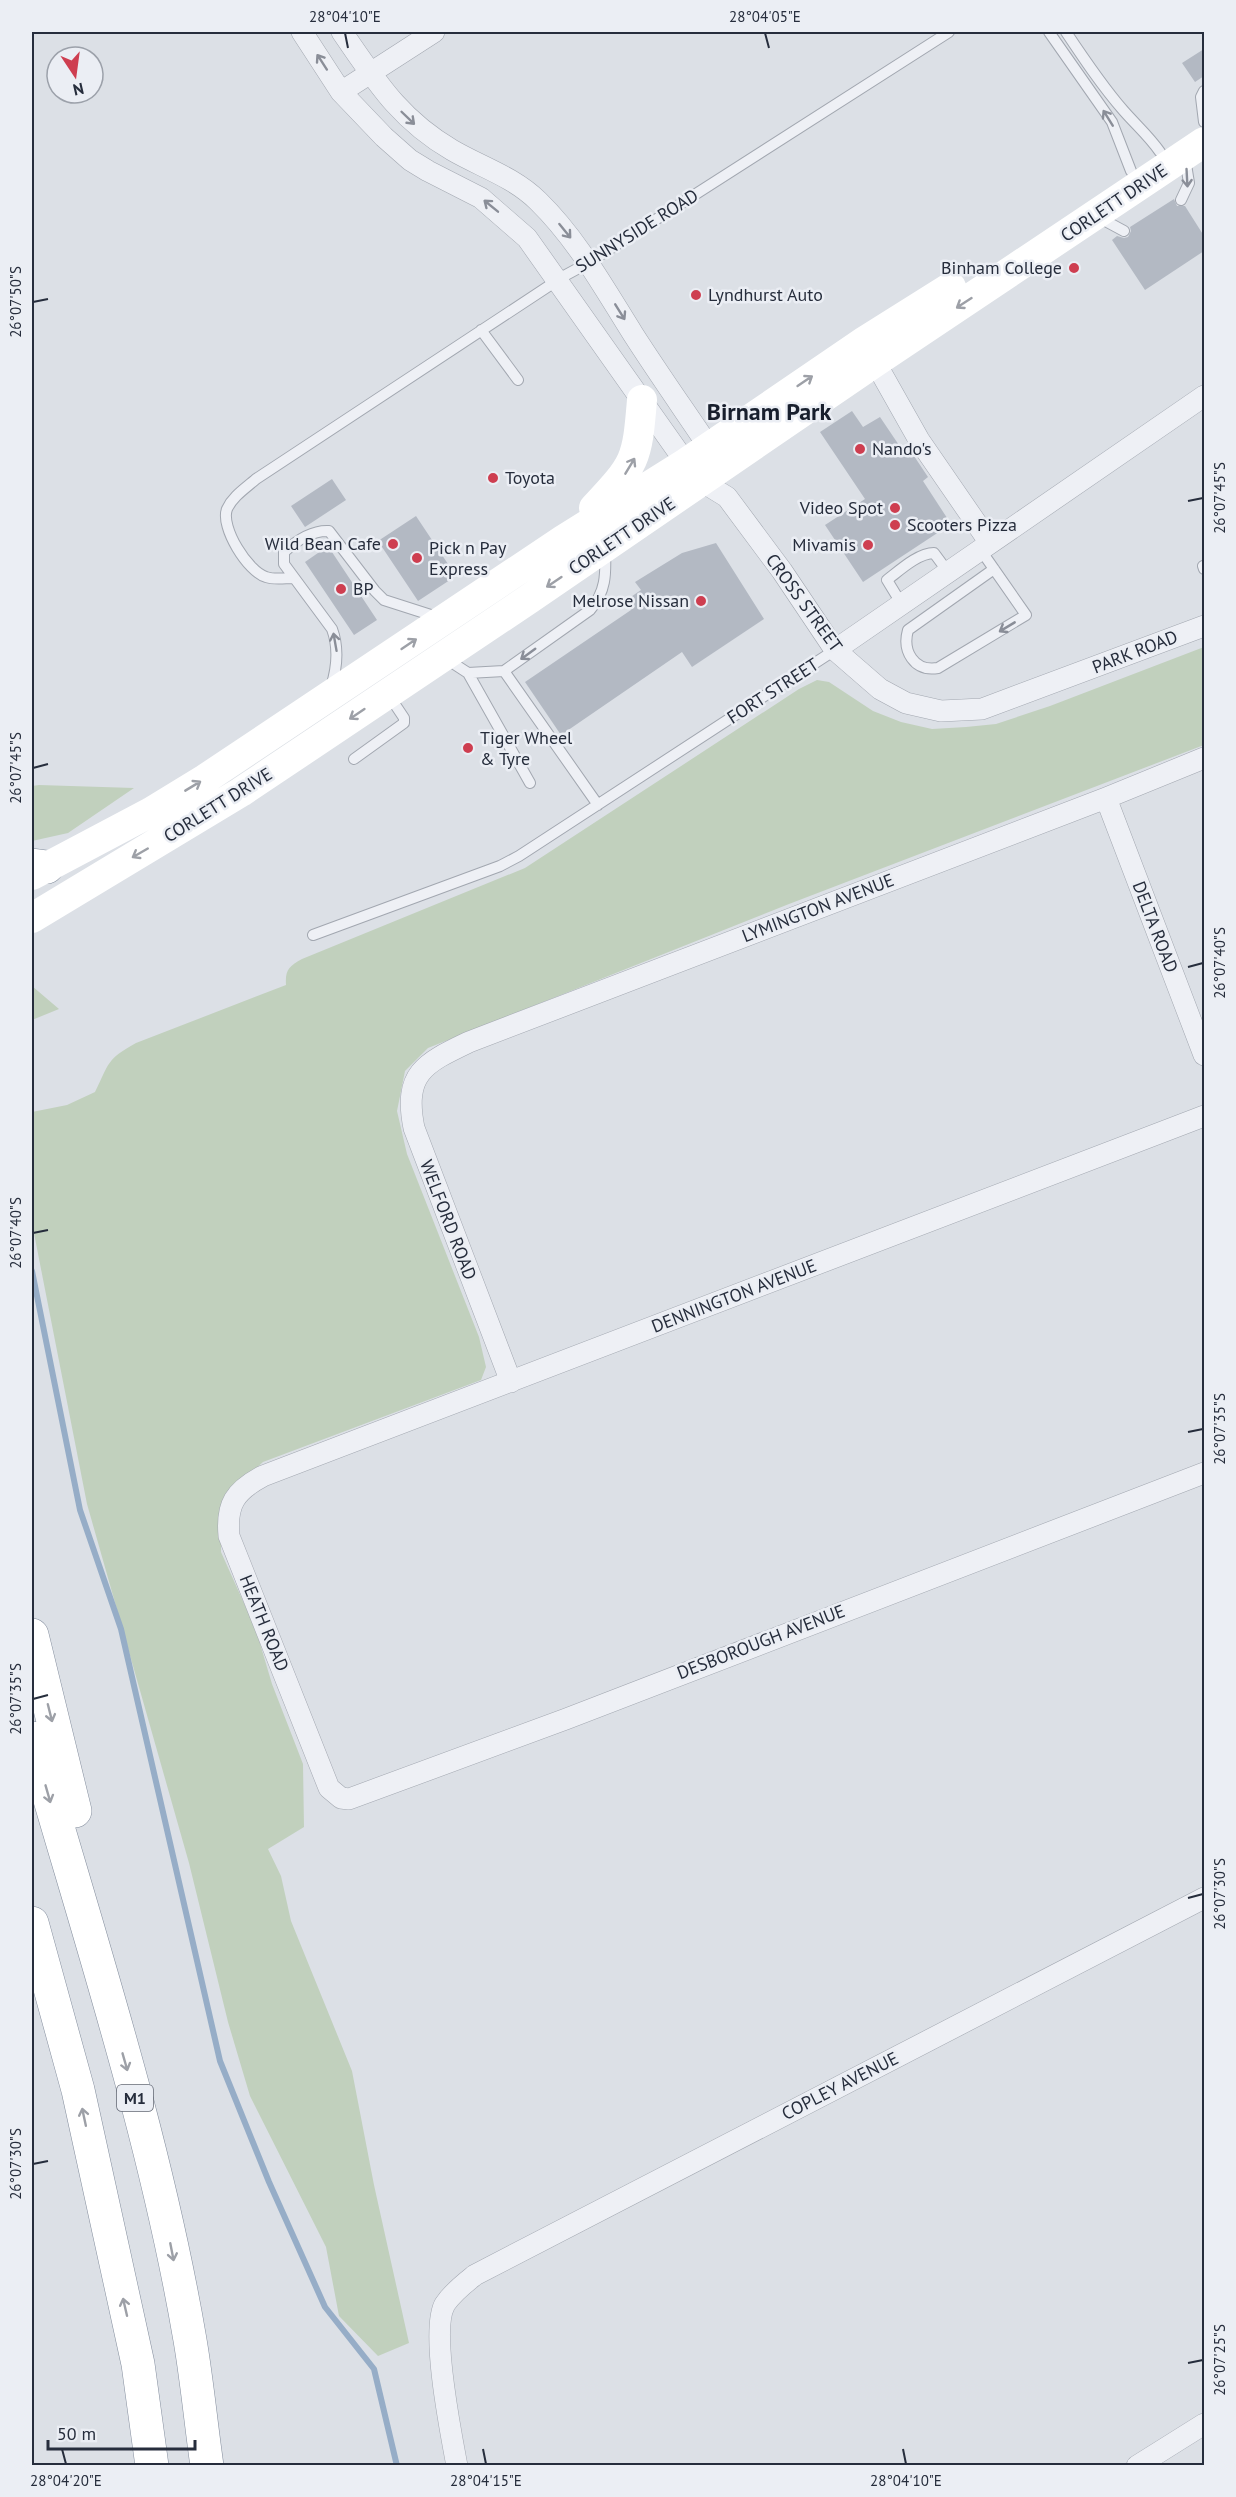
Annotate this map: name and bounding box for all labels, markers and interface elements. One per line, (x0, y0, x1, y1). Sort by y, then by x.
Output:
text: 28°04'10"E (309, 7, 381, 26)
text: 28°04'05"E (729, 7, 801, 26)
north arrow (45, 45, 105, 105)
one-way arrow (315, 54, 327, 71)
text: N (71, 79, 86, 101)
one-way arrow (1102, 109, 1115, 126)
one-way arrow (401, 111, 416, 126)
street label: CORLETT DRIVE (1056, 158, 1171, 247)
one-way arrow (1181, 168, 1192, 188)
street label: SUNNYSIDE ROAD (571, 184, 702, 278)
one-way arrow (484, 199, 500, 212)
one-way arrow (558, 223, 572, 238)
place label: Binham College (941, 256, 1062, 279)
marker: Binham College (1067, 261, 1081, 275)
text: 26°07'50"S (6, 266, 25, 338)
place label: Lyndhurst Auto (708, 283, 823, 306)
marker: Lyndhurst Auto (689, 288, 703, 302)
one-way arrow (956, 297, 973, 309)
one-way arrow (613, 304, 626, 321)
one-way arrow (797, 375, 814, 388)
district label: Birnam Park (707, 396, 832, 427)
place label: Nando's (872, 437, 932, 460)
marker: Nando's (853, 442, 867, 456)
one-way arrow (624, 458, 636, 475)
text: 26°07'45"S (1210, 462, 1229, 534)
place label: Toyota (505, 466, 555, 489)
marker: Toyota (486, 471, 500, 485)
street label: CORLETT DRIVE (564, 491, 679, 580)
place label: Video Spot (799, 496, 883, 519)
marker: Video Spot (888, 501, 902, 515)
place label: Scooters Pizza (907, 513, 1017, 536)
marker: Scooters Pizza (888, 518, 902, 532)
place label: Wild Bean Cafe (265, 532, 381, 555)
place label: Mivamis (792, 533, 856, 556)
place label: Pick n Pay Express (429, 536, 507, 580)
marker: Wild Bean Cafe (386, 537, 400, 551)
marker: Mivamis (861, 538, 875, 552)
street label: CROSS STREET (761, 549, 848, 656)
marker: Pick n Pay Express (410, 551, 424, 565)
one-way arrow (546, 576, 563, 588)
place label: BP (353, 577, 374, 600)
marker: BP (334, 582, 348, 596)
place label: Melrose Nissan (572, 589, 689, 612)
marker: Melrose Nissan (694, 594, 708, 608)
one-way arrow (999, 622, 1016, 634)
street label: PARK ROAD (1089, 625, 1181, 678)
one-way arrow (329, 633, 340, 652)
one-way arrow (400, 638, 417, 651)
one-way arrow (521, 648, 537, 660)
street label: FORT STREET (722, 652, 823, 729)
one-way arrow (350, 708, 366, 720)
place label: Tiger Wheel & Tyre (480, 726, 573, 770)
text: 26°07'45"S (6, 732, 25, 804)
marker: Tiger Wheel & Tyre (461, 741, 475, 755)
street label: CORLETT DRIVE (159, 762, 276, 847)
one-way arrow (184, 780, 201, 792)
one-way arrow (132, 848, 149, 860)
street label: LYMINGTON AVENUE (739, 868, 897, 947)
street label: DELTA ROAD (1128, 878, 1183, 976)
text: 26°07'40"S (1210, 927, 1229, 999)
street label: WELFORD ROAD (415, 1156, 482, 1283)
text: 26°07'40"S (6, 1197, 25, 1269)
street label: DENNINGTON AVENUE (648, 1253, 820, 1338)
text: 26°07'35"S (1210, 1393, 1229, 1465)
street label: HEATH ROAD (235, 1571, 294, 1674)
street label: DESBOROUGH AVENUE (674, 1599, 848, 1684)
text: 26°07'35"S (6, 1663, 25, 1735)
one-way arrow (45, 1703, 57, 1722)
one-way arrow (43, 1785, 54, 1804)
text: 26°07'30"S (1210, 1858, 1229, 1930)
street label: COPLEY AVENUE (777, 2046, 902, 2125)
one-way arrow (120, 2053, 132, 2072)
road number: M1 (117, 2085, 153, 2111)
one-way arrow (78, 2107, 89, 2127)
text: 26°07'30"S (6, 2128, 25, 2200)
one-way arrow (167, 2241, 178, 2261)
one-way arrow (118, 2298, 130, 2317)
text: 26°07'25"S (1210, 2324, 1229, 2396)
scale bar (48, 2413, 195, 2451)
text: 50 m (57, 2422, 96, 2445)
text: 28°04'20"E (30, 2471, 102, 2490)
text: 28°04'15"E (450, 2471, 522, 2490)
text: 28°04'10"E (870, 2471, 942, 2490)

